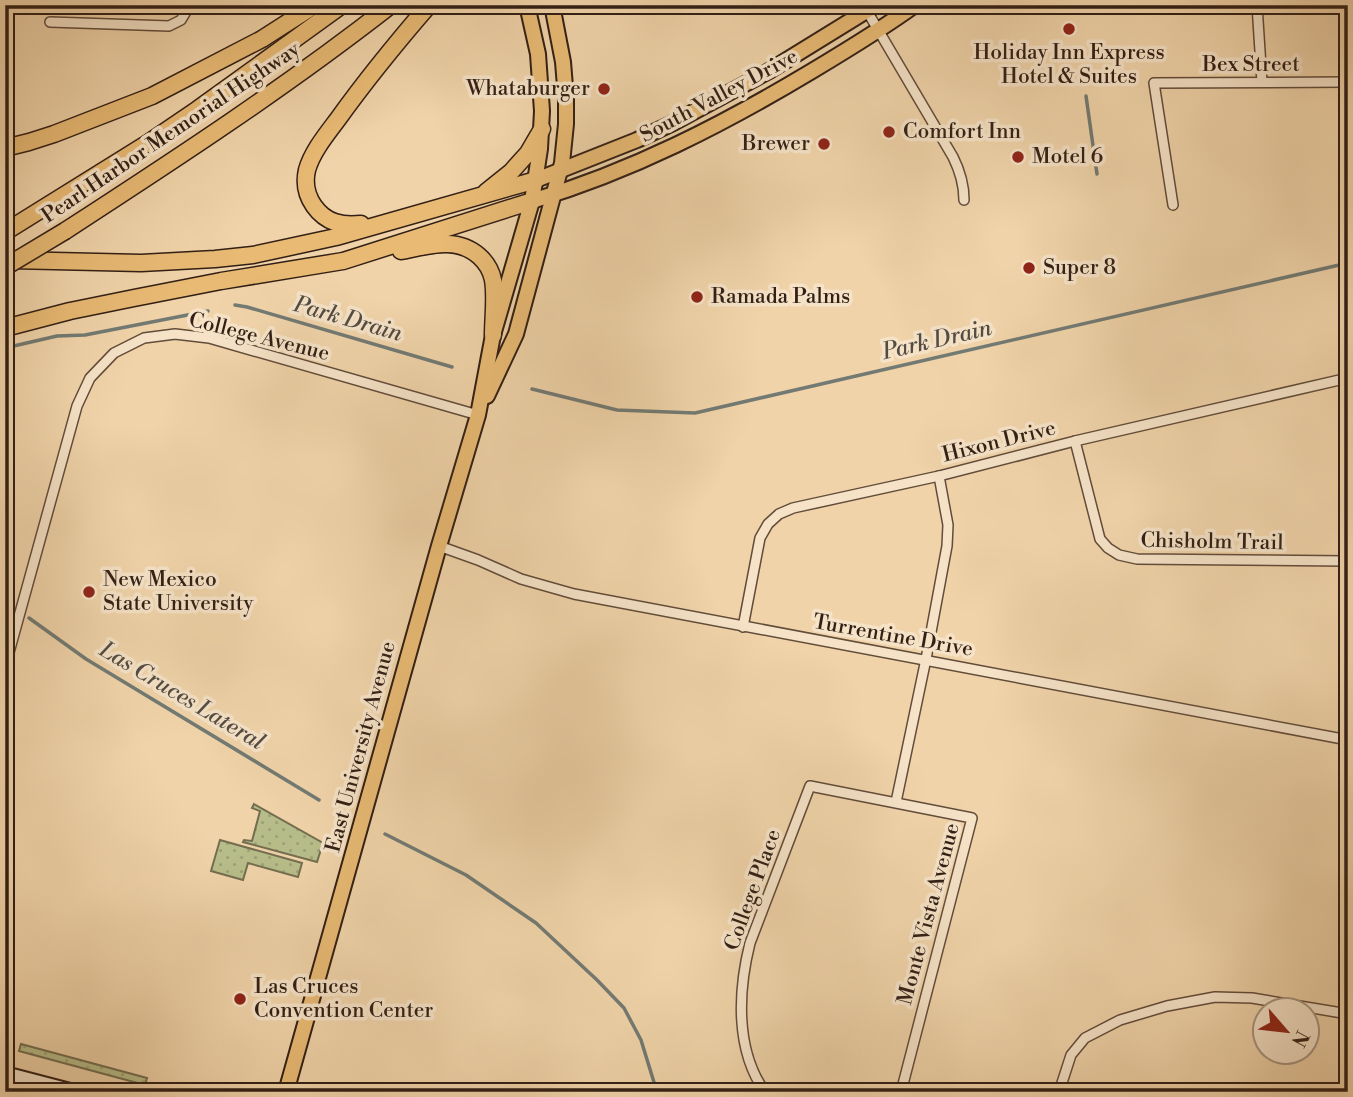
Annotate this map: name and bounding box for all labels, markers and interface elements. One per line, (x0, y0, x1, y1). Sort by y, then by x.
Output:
marker: Holiday Inn Express Hotel & Suites (1061, 21, 1077, 37)
street label: Pearl Harbor Memorial Highway (37, 36, 306, 229)
place label: Holiday Inn Express Hotel & Suites (973, 40, 1165, 90)
street label: South Valley Drive (636, 43, 802, 149)
street label: Bex Street (1201, 52, 1300, 78)
place label: Whataburger (465, 76, 590, 102)
marker: Whataburger (596, 81, 612, 97)
place label: Comfort Inn (903, 119, 1022, 145)
marker: Comfort Inn (881, 124, 897, 140)
place label: Brewer (741, 131, 810, 157)
marker: Brewer (816, 136, 832, 152)
place label: Motel 6 (1032, 144, 1104, 170)
marker: Motel 6 (1010, 149, 1026, 165)
place label: Super 8 (1043, 255, 1116, 281)
marker: Super 8 (1021, 260, 1037, 276)
place label: Ramada Palms (711, 284, 850, 310)
marker: Ramada Palms (689, 289, 705, 305)
water label: Park Drain (290, 290, 406, 348)
street label: College Avenue (186, 307, 332, 367)
water label: Park Drain (879, 314, 995, 366)
street label: Hixon Drive (940, 415, 1058, 469)
street label: Chisholm Trail (1140, 528, 1284, 556)
place label: New Mexico State University (103, 567, 254, 617)
marker: New Mexico State University (81, 584, 97, 600)
street label: Turrentine Drive (811, 609, 975, 663)
water label: Las Cruces Lateral (93, 635, 270, 757)
street label: East University Avenue (320, 639, 402, 855)
street label: Monte Vista Avenue (892, 820, 966, 1008)
street label: College Place (719, 826, 787, 954)
place label: Las Cruces Convention Center (254, 974, 433, 1024)
marker: Las Cruces Convention Center (232, 991, 248, 1007)
north arrow (1252, 996, 1322, 1066)
text: N (1286, 1026, 1314, 1051)

